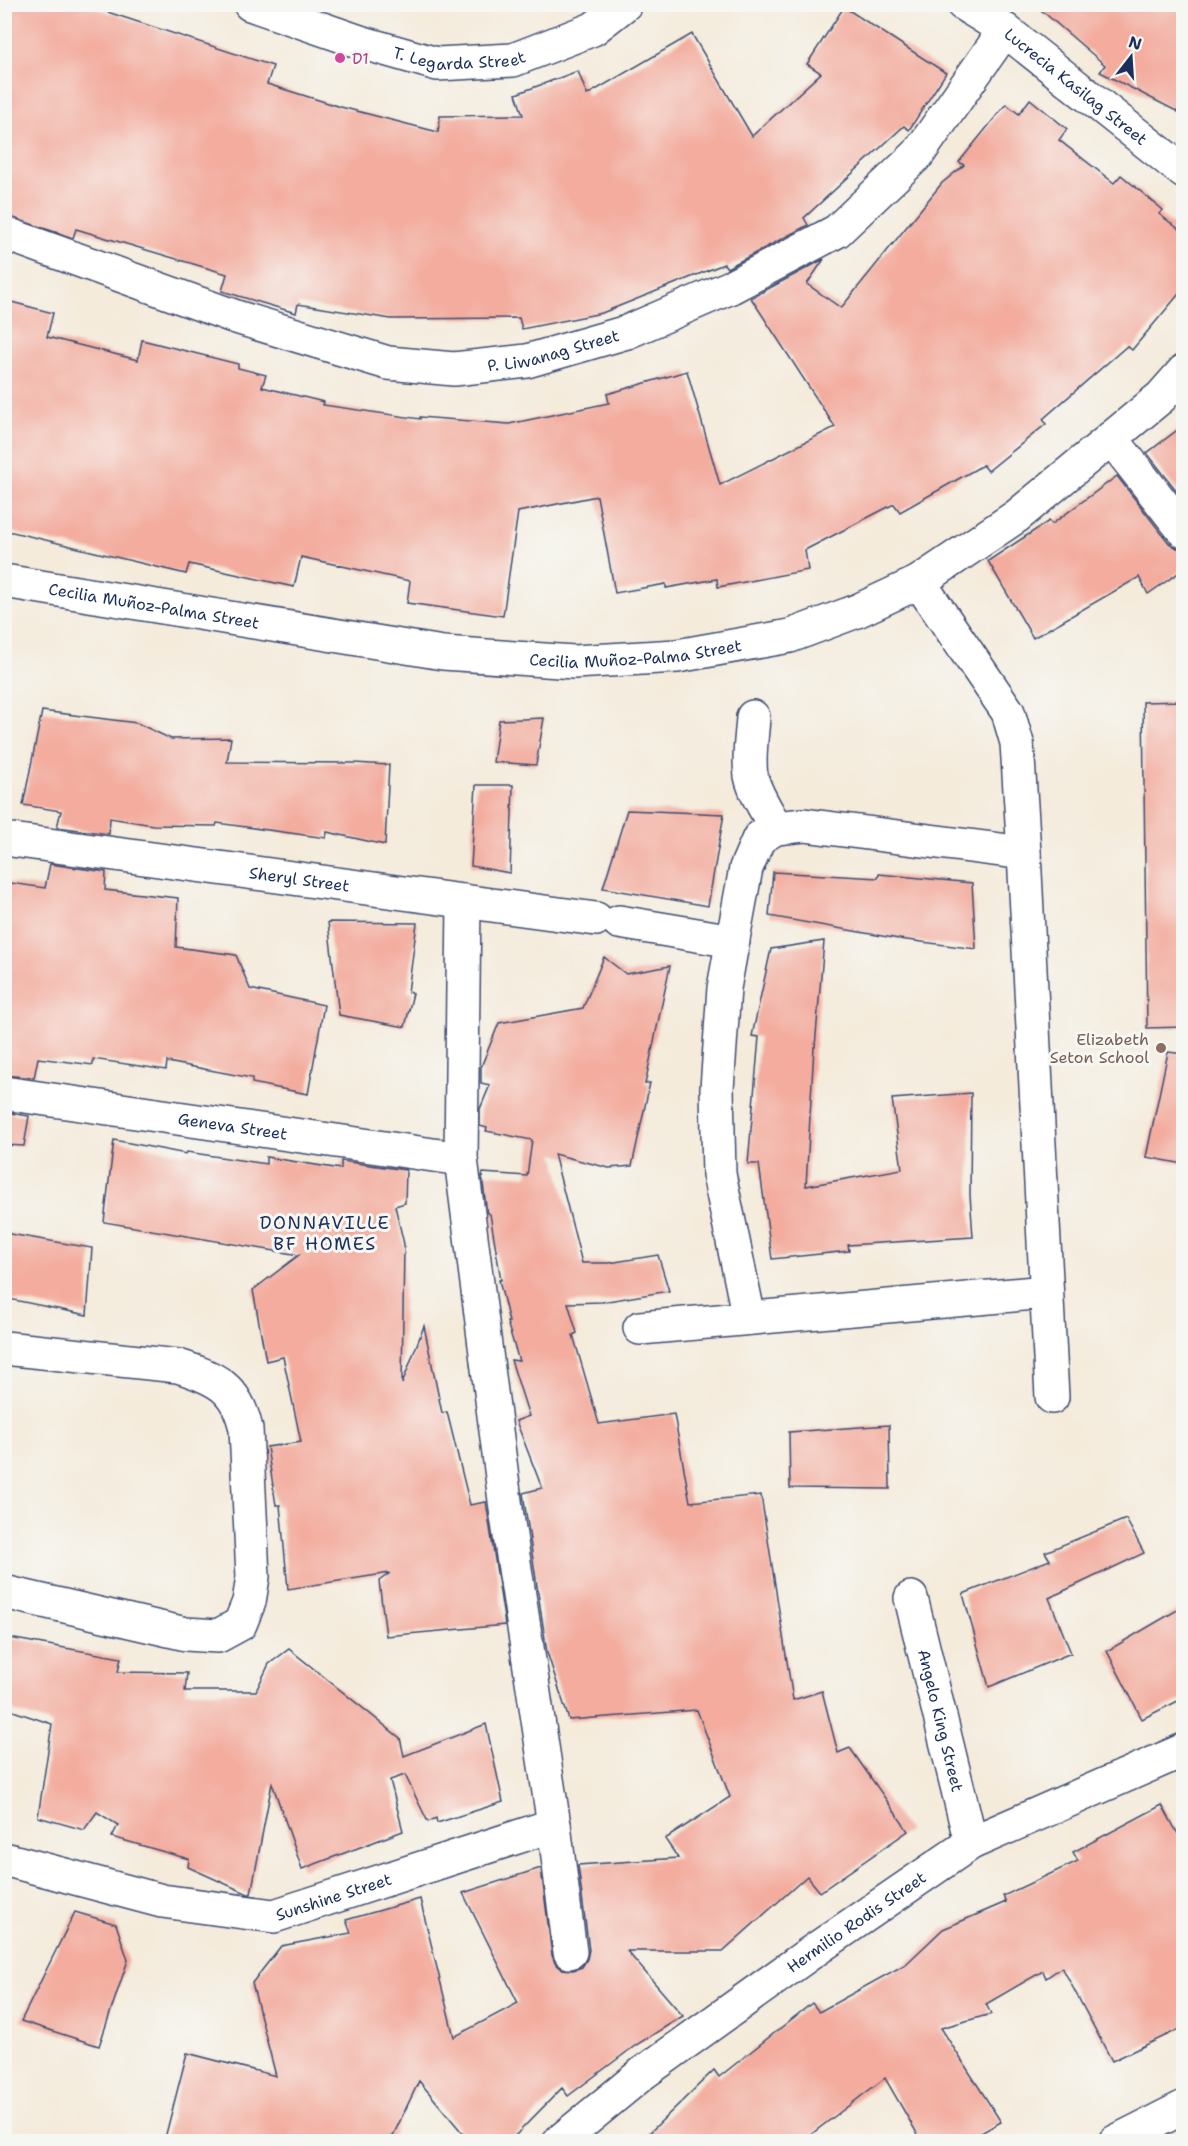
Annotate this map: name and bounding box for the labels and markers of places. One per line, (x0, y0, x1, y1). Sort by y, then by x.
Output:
place label: D1 (352, 48, 369, 69)
marker: D1 (333, 51, 347, 65)
place label: Elizabeth Seton School (1050, 1029, 1149, 1068)
marker: Elizabeth Seton School (1154, 1041, 1168, 1055)

